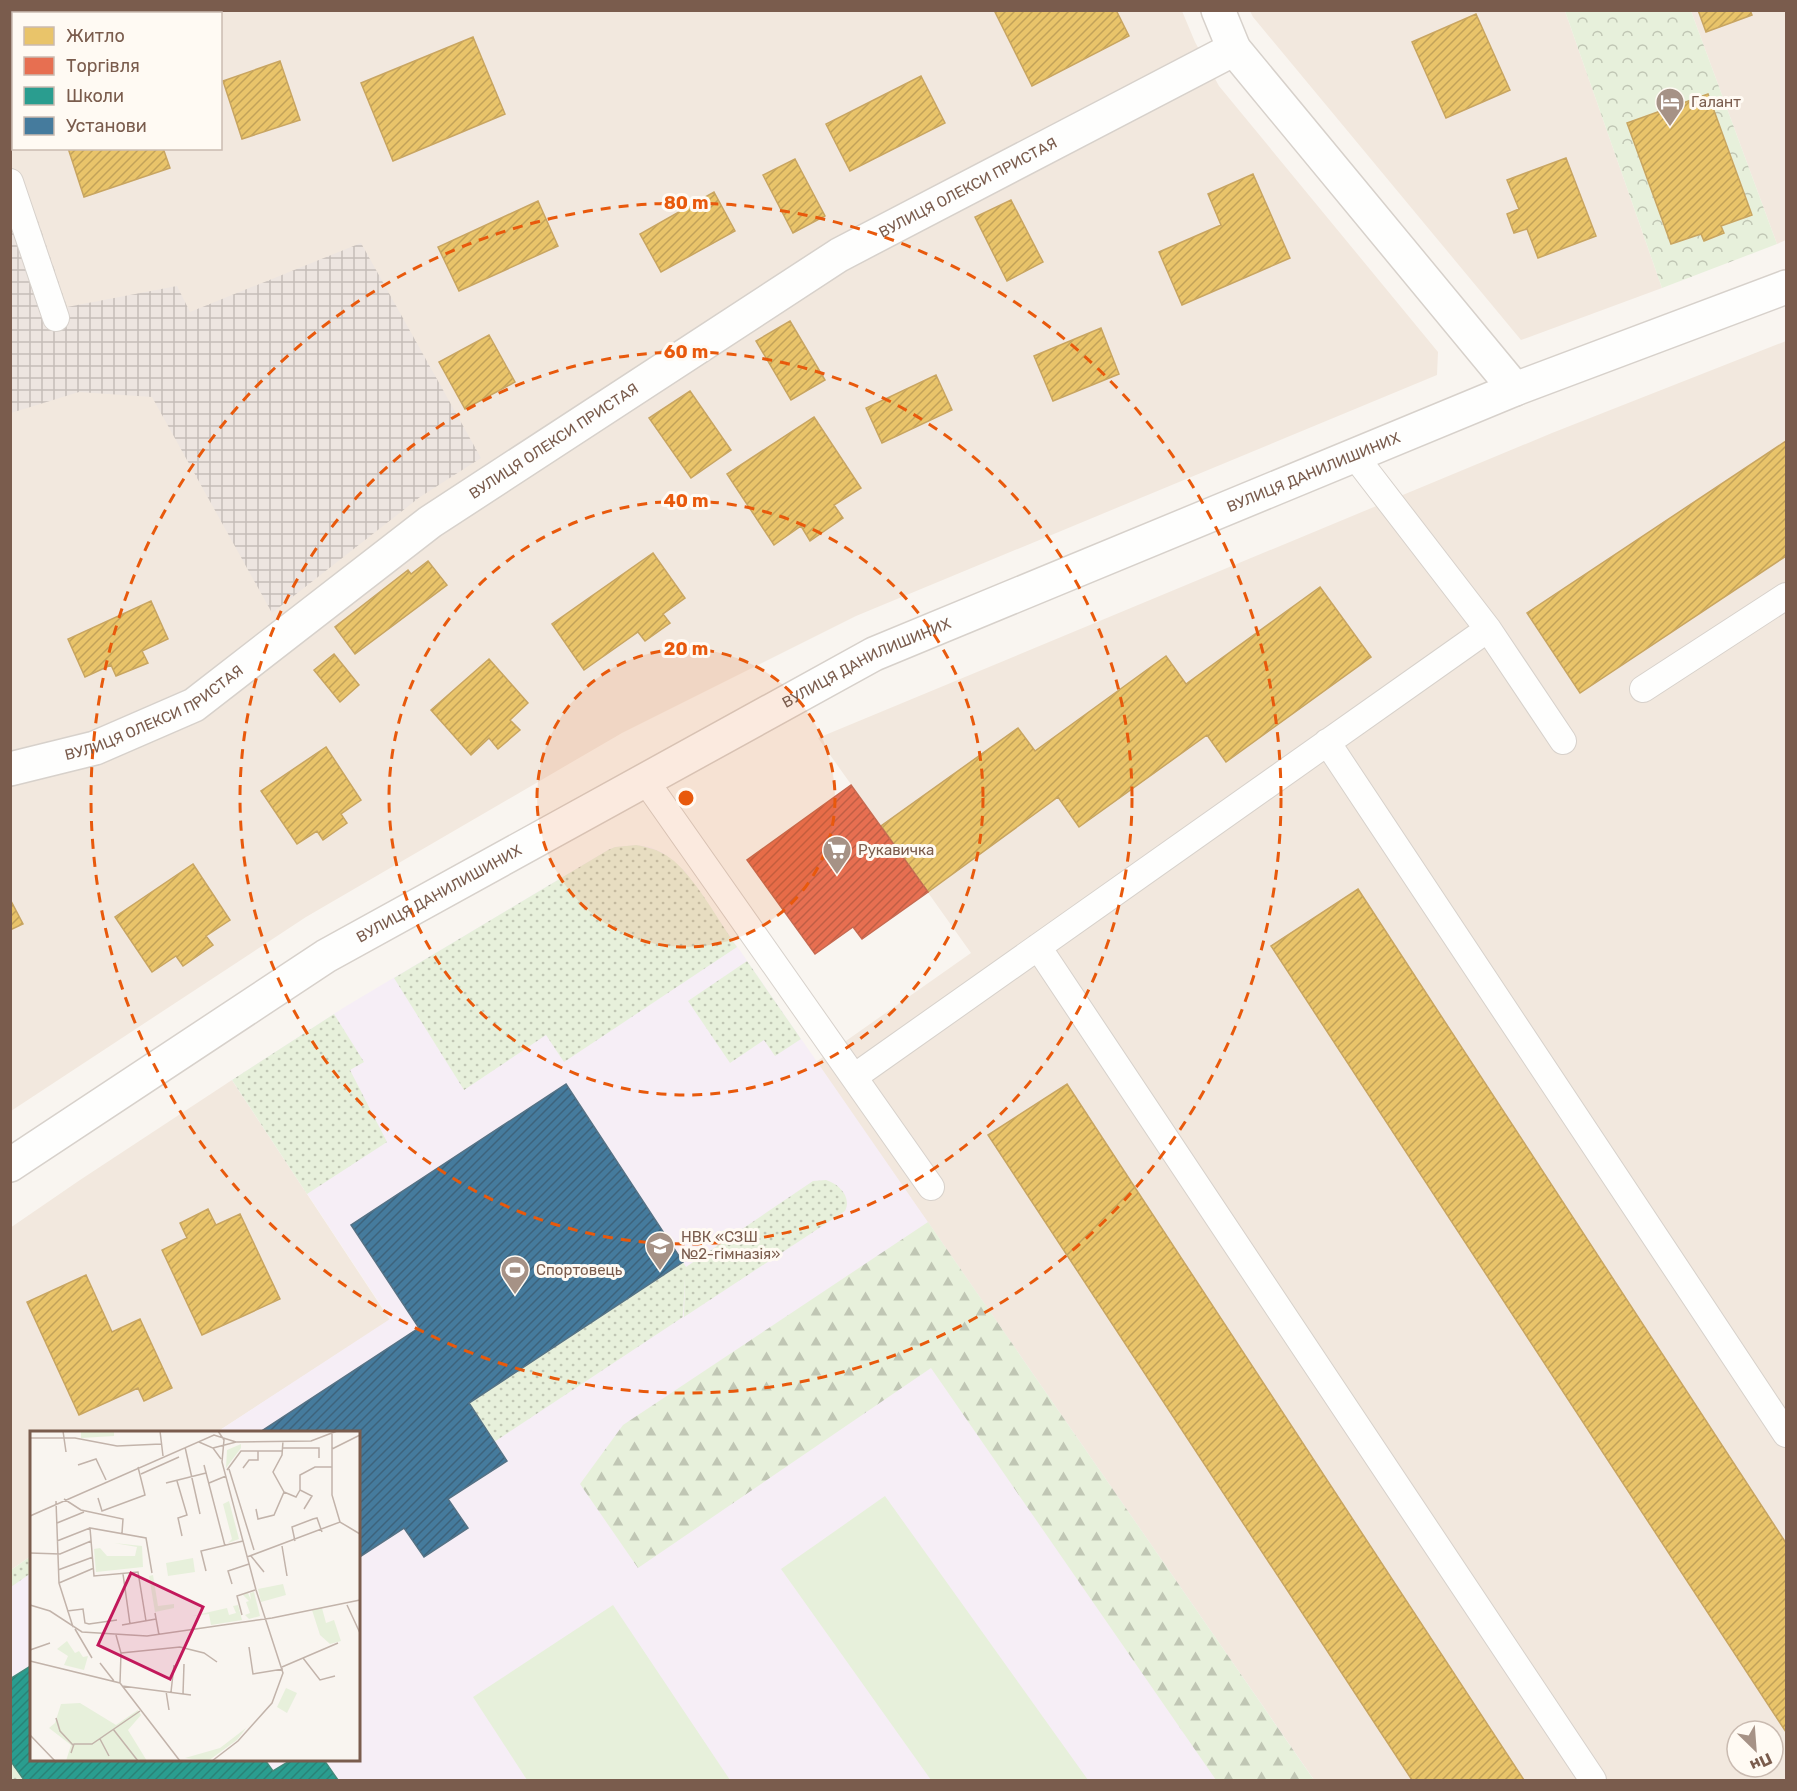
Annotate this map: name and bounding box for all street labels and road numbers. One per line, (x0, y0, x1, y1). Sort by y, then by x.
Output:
street label: ВУЛИЦЯ ОЛЕКСИ ПРИСТАЯ (876, 134, 1060, 242)
street label: ВУЛИЦЯ ОЛЕКСИ ПРИСТАЯ (466, 379, 642, 503)
street label: ВУЛИЦЯ ДАНИЛИШИНИХ (1224, 428, 1403, 516)
street label: ВУЛИЦЯ ДАНИЛИШИНИХ (779, 614, 954, 712)
street label: ВУЛИЦЯ ОЛЕКСИ ПРИСТАЯ (63, 661, 247, 764)
street label: ВУЛИЦЯ ДАНИЛИШИНИХ (353, 841, 525, 946)

